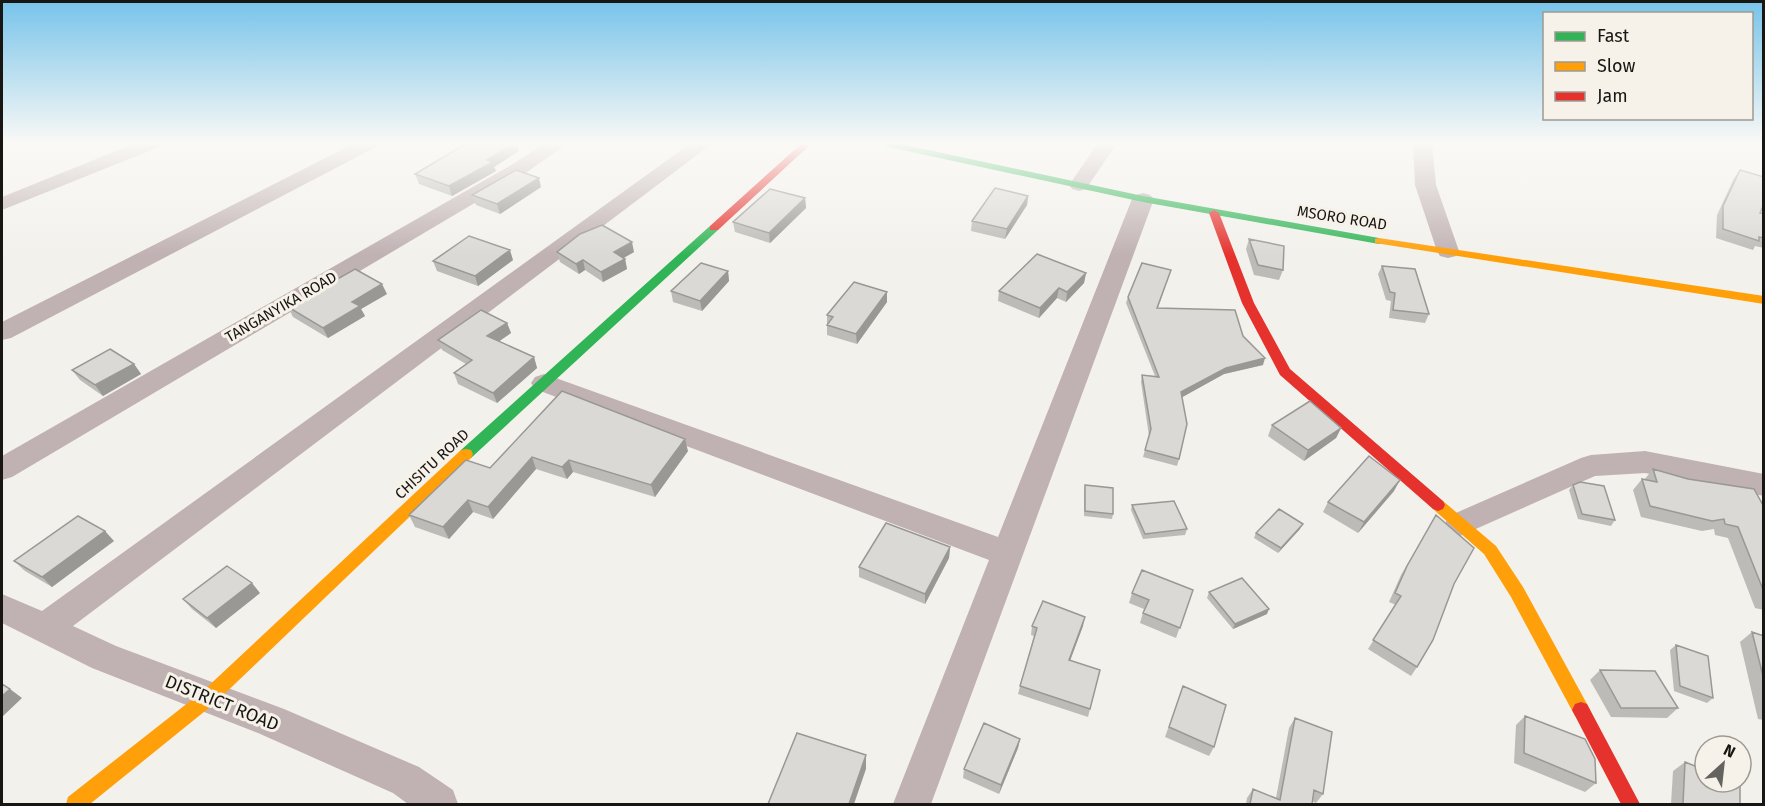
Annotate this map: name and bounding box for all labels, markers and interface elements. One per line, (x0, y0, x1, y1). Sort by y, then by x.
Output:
legend (1543, 12, 1753, 120)
text: Fast (1597, 25, 1630, 47)
text: Slow (1597, 55, 1636, 77)
text: Jam (1597, 85, 1628, 107)
street label: MSORO ROAD (1296, 202, 1388, 234)
street label: TANGANYIKA ROAD (222, 268, 340, 346)
street label: CHISITU ROAD (391, 425, 473, 503)
street label: DISTRICT ROAD (162, 670, 282, 736)
north arrow (1693, 734, 1753, 794)
text: N (1721, 740, 1739, 762)

